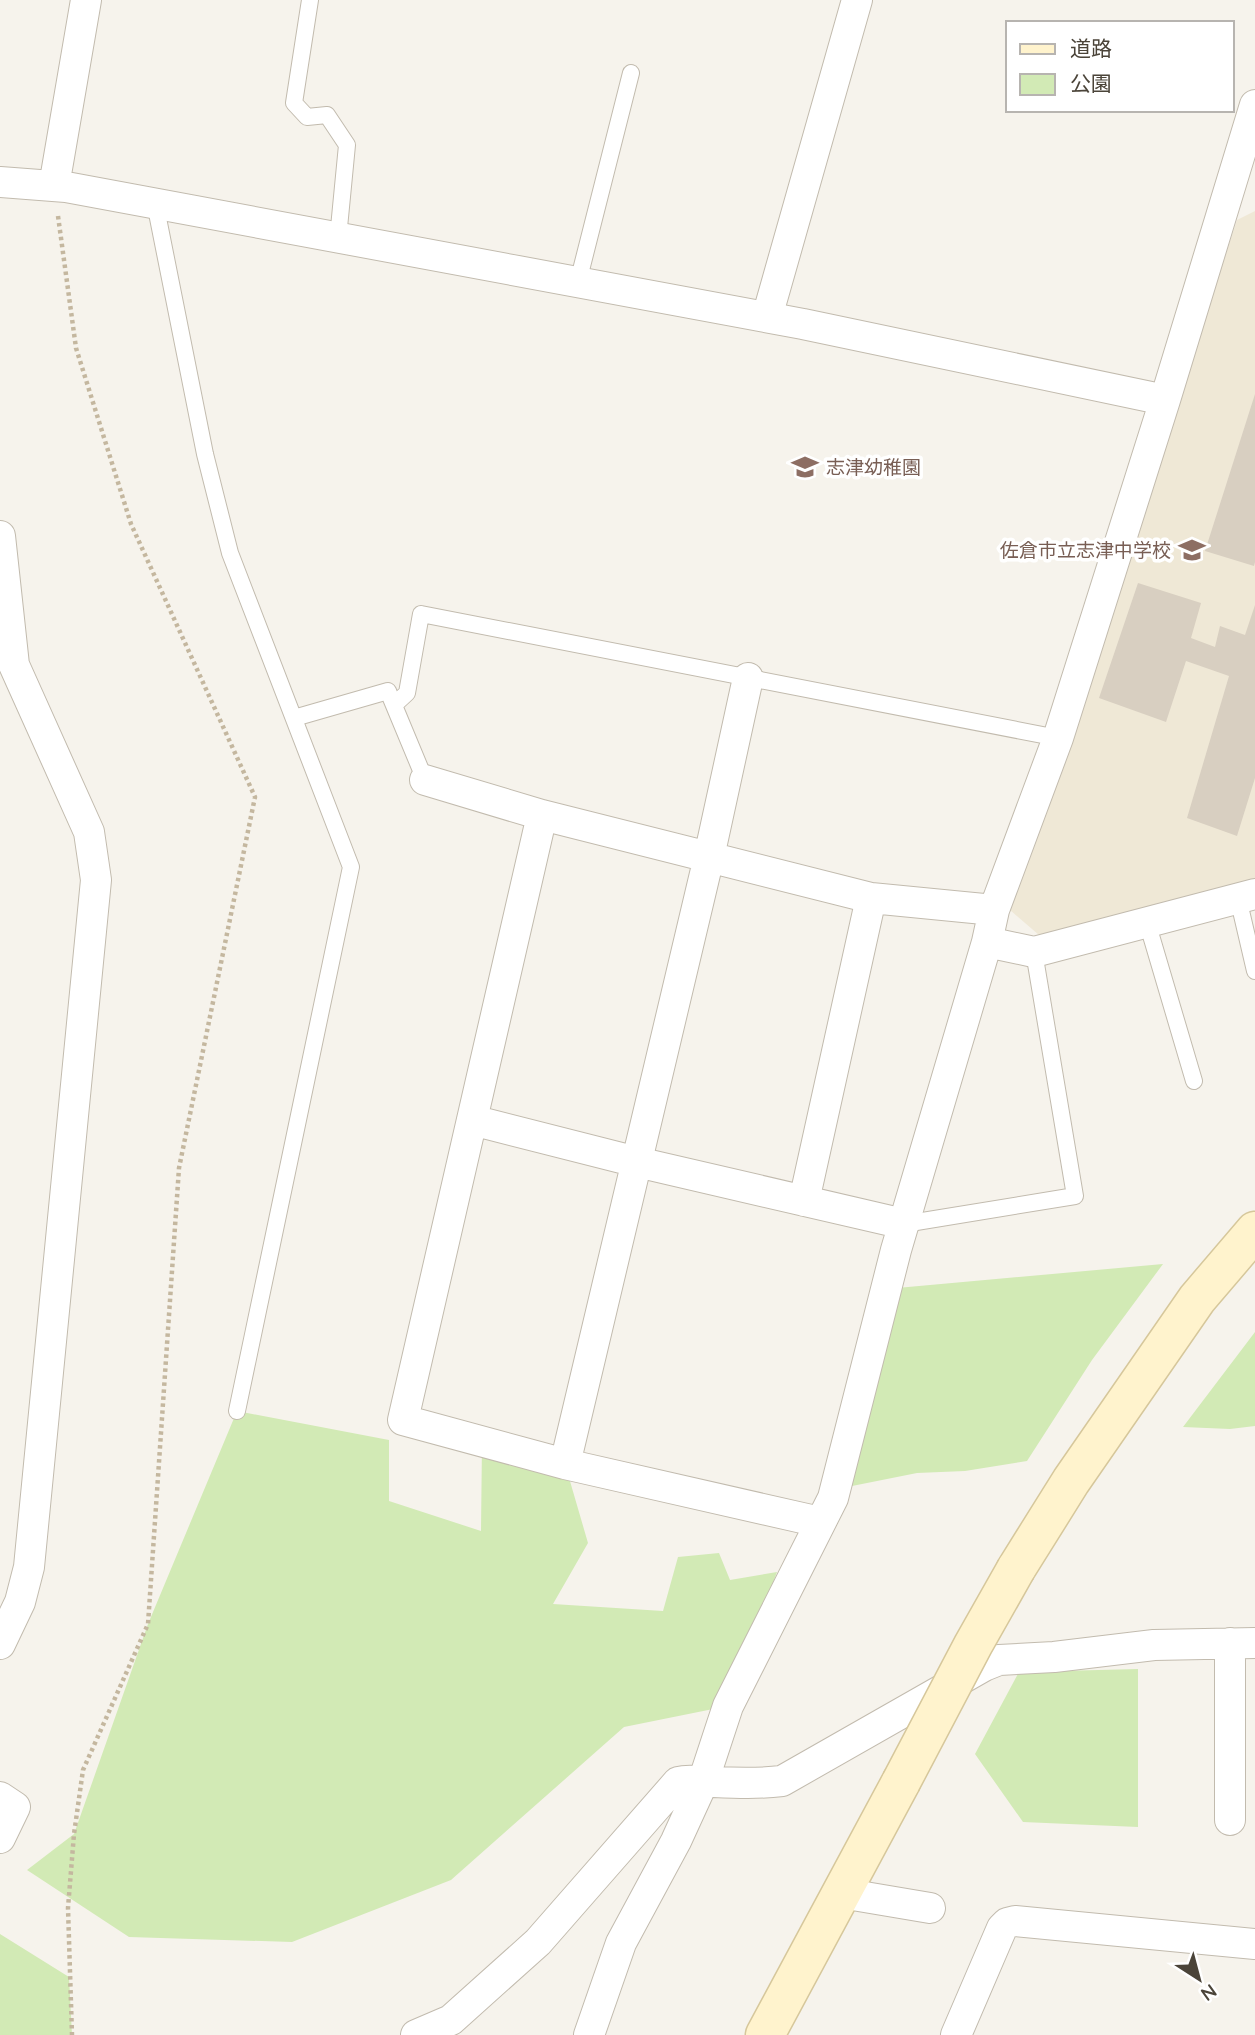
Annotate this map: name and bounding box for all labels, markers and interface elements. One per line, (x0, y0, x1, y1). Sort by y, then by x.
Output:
legend (1006, 21, 1234, 112)
text: 道路 (1070, 35, 1112, 61)
text: 公園 (1070, 70, 1112, 96)
school or university icon: 志津幼稚園 (790, 452, 820, 482)
place label: 志津幼稚園 (826, 455, 921, 479)
school or university icon: 佐倉市立志津中学校 (1177, 535, 1207, 565)
place label: 佐倉市立志津中学校 (1000, 538, 1171, 562)
north arrow (1164, 1944, 1234, 2014)
text: N (1196, 1979, 1222, 2007)

